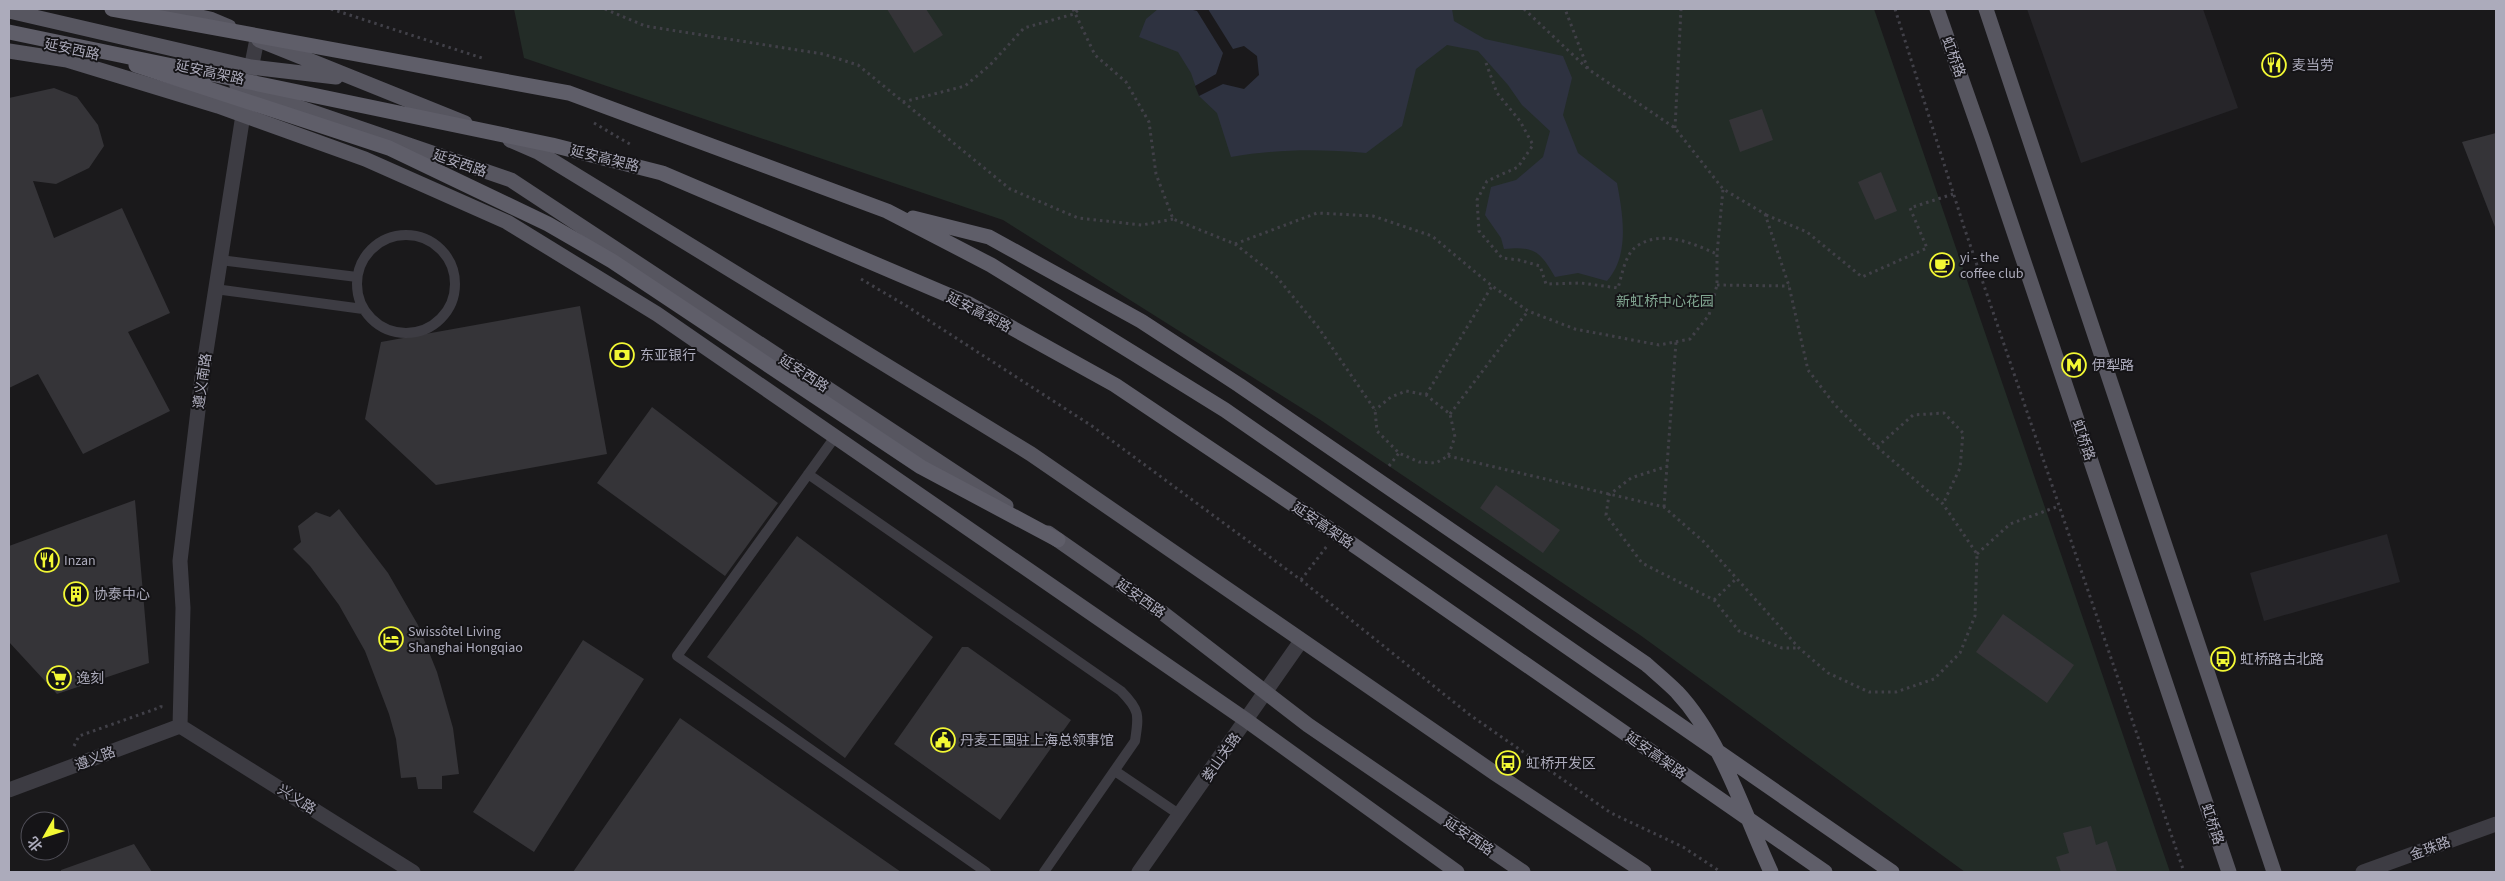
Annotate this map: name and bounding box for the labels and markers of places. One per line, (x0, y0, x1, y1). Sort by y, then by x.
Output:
restaurant icon: 麦当劳 (2261, 52, 2287, 78)
place label: 麦当劳 (2292, 56, 2334, 76)
place label: yi - the coffee club (1960, 248, 2024, 284)
cafe icon: yi - the coffee club (1929, 252, 1955, 278)
bank icon: 东亚银行 (609, 342, 635, 368)
place label: 东亚银行 (640, 346, 696, 366)
metro station icon: 伊犁路 (2061, 352, 2087, 378)
place label: 伊犁路 (2092, 356, 2134, 376)
restaurant icon: Inzan (34, 547, 60, 573)
place label: Inzan (64, 551, 96, 571)
building icon: 协泰中心 (63, 581, 89, 607)
place label: 协泰中心 (94, 585, 150, 605)
place label: Swissôtel Living Shanghai Hongqiao (408, 622, 523, 658)
hotel icon: Swissôtel Living Shanghai Hongqiao (378, 626, 404, 652)
bus stop icon: 虹桥路古北路 (2210, 646, 2236, 672)
place label: 虹桥路古北路 (2240, 650, 2324, 670)
supermarket icon: 逸刻 (46, 665, 72, 691)
place label: 逸刻 (76, 669, 104, 689)
public building icon: 丹麦王国驻上海总领事馆 (930, 727, 956, 753)
place label: 丹麦王国驻上海总领事馆 (960, 731, 1114, 751)
bus stop icon: 虹桥开发区 (1495, 750, 1521, 776)
place label: 虹桥开发区 (1526, 754, 1596, 774)

